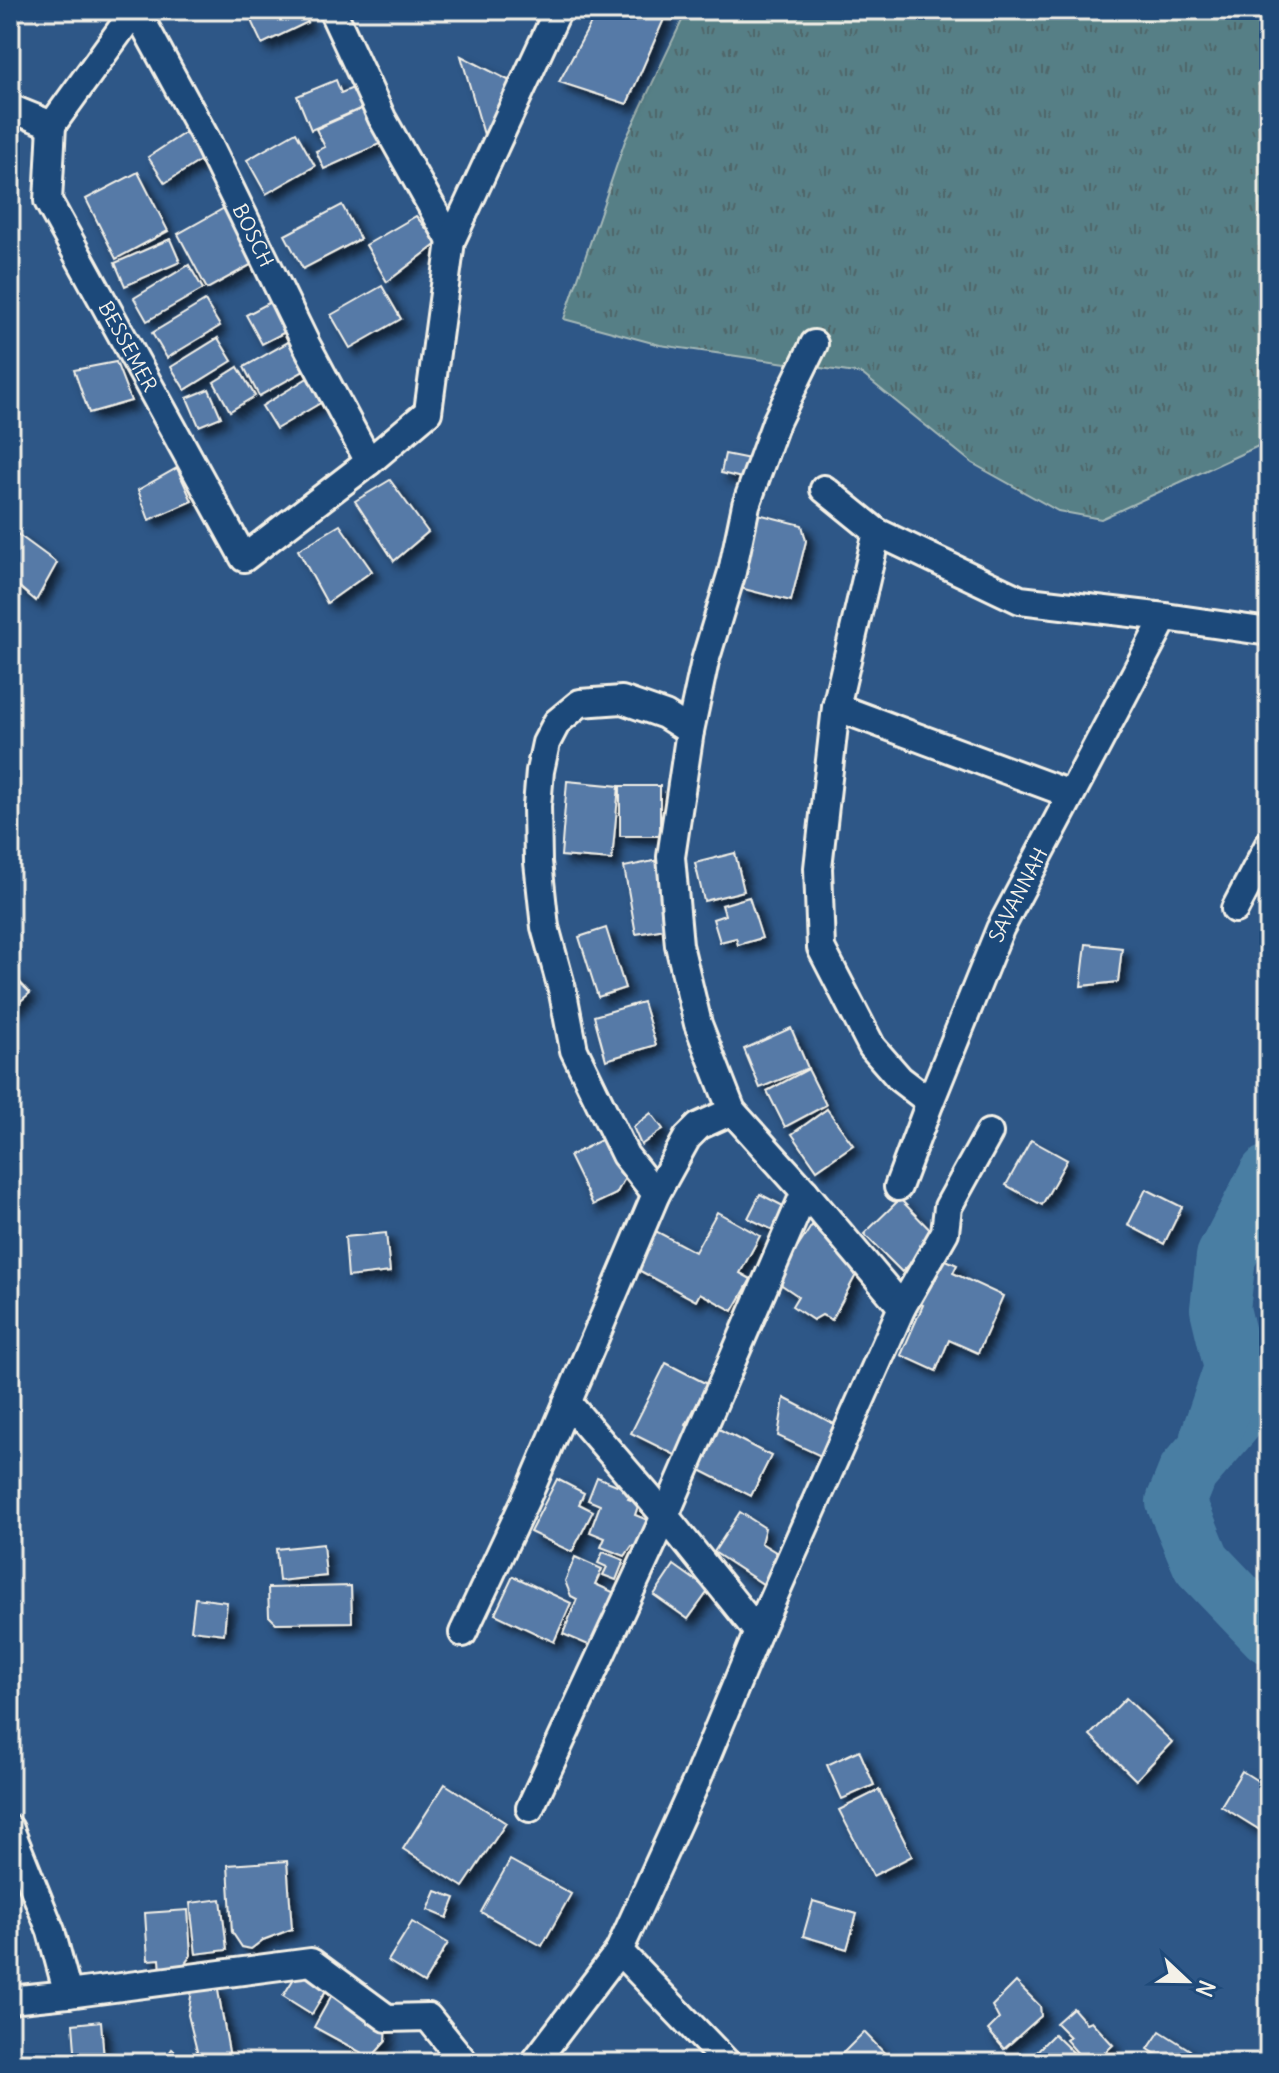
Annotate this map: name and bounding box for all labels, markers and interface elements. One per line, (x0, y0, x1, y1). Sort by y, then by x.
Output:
street label: BOSCH (228, 200, 279, 271)
street label: BESSEMER (93, 297, 163, 396)
street label: SAVANNAH (983, 843, 1053, 946)
north arrow (1147, 1941, 1227, 2021)
text: N (1190, 1976, 1221, 2001)

